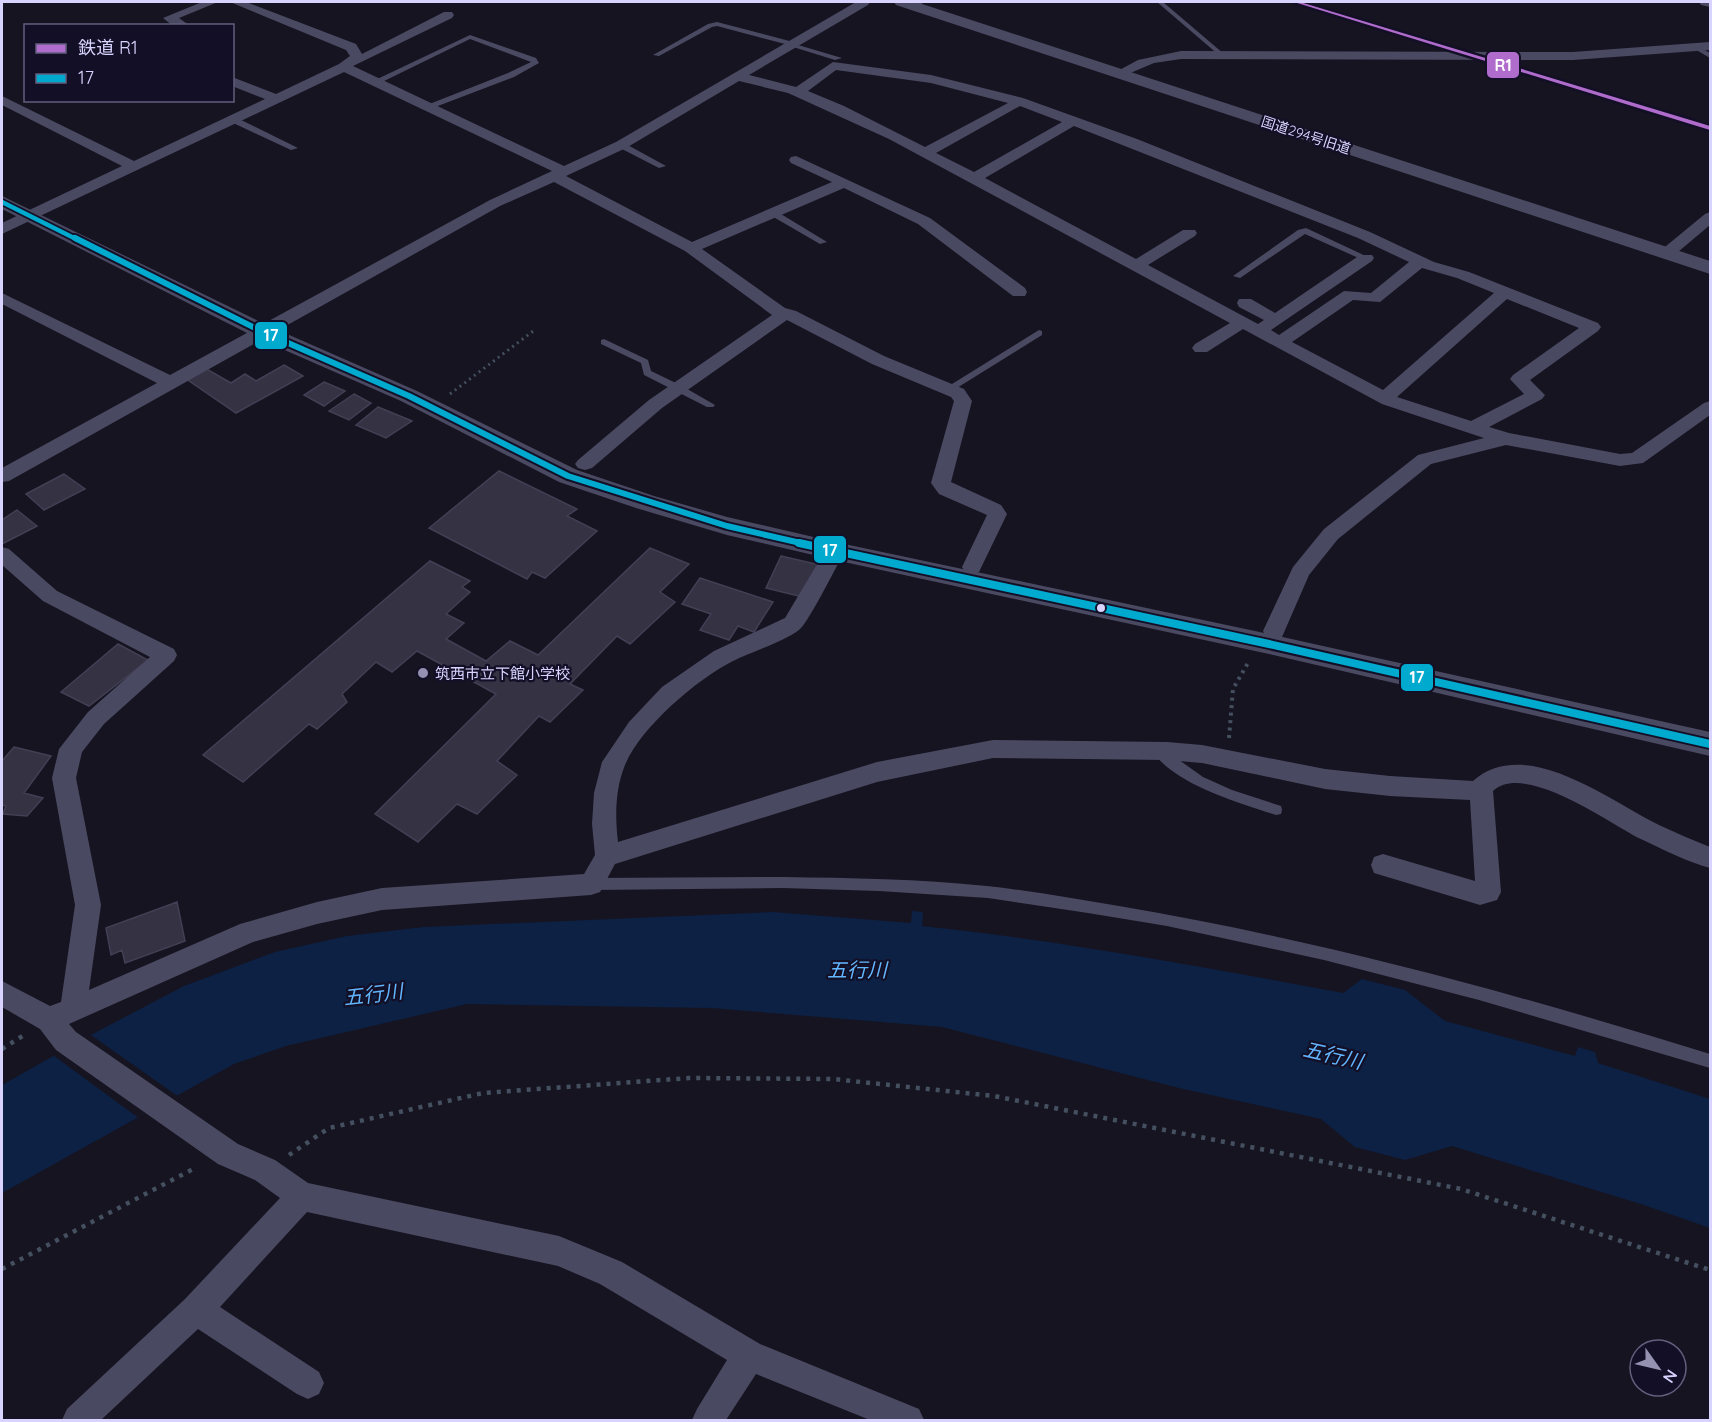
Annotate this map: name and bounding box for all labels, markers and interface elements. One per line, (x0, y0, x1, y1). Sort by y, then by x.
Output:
legend (24, 24, 234, 102)
text: 鉄道 R1 (78, 36, 138, 59)
line badge: R1 (1486, 51, 1520, 79)
text: R1 (1494, 55, 1512, 75)
text: 17 (78, 66, 94, 89)
street label: 国道294号旧道 (1259, 112, 1353, 158)
line badge: 17 (254, 321, 288, 350)
text: 17 (263, 325, 279, 345)
line badge: 17 (813, 535, 847, 564)
text: 17 (822, 540, 838, 560)
unlabelled marker (1095, 602, 1107, 614)
line badge: 17 (1400, 663, 1434, 692)
place label: 筑西市立下館小学校 (435, 664, 570, 683)
marker: 筑西市立下館小学校 (416, 666, 430, 680)
text: 17 (1409, 667, 1425, 687)
water label: 五行川 (827, 957, 889, 982)
water label: 五行川 (342, 978, 406, 1010)
water label: 五行川 (1301, 1036, 1367, 1074)
north arrow (1628, 1338, 1688, 1398)
text: N (1659, 1366, 1682, 1387)

